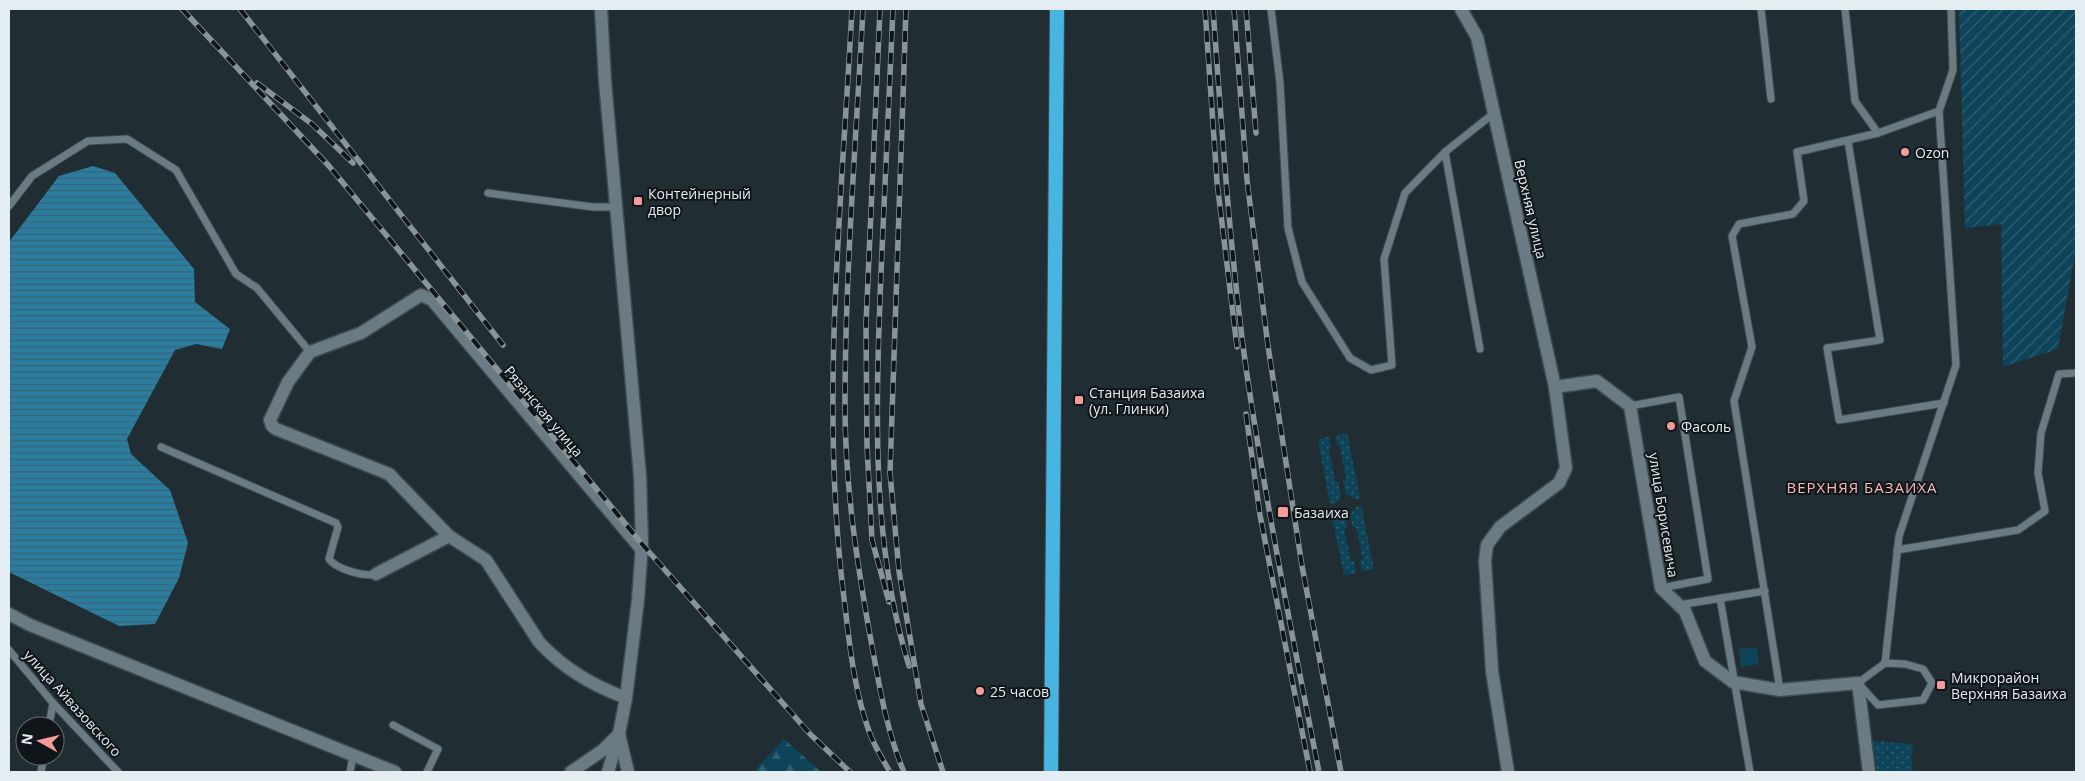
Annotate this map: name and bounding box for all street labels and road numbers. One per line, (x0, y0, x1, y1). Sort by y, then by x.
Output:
street label: Верхняя улица (1510, 158, 1552, 260)
street label: Рязанская улица (500, 362, 588, 460)
street label: улица Борисевича (1645, 451, 1683, 579)
street label: улица Айвазовского (20, 645, 126, 761)

